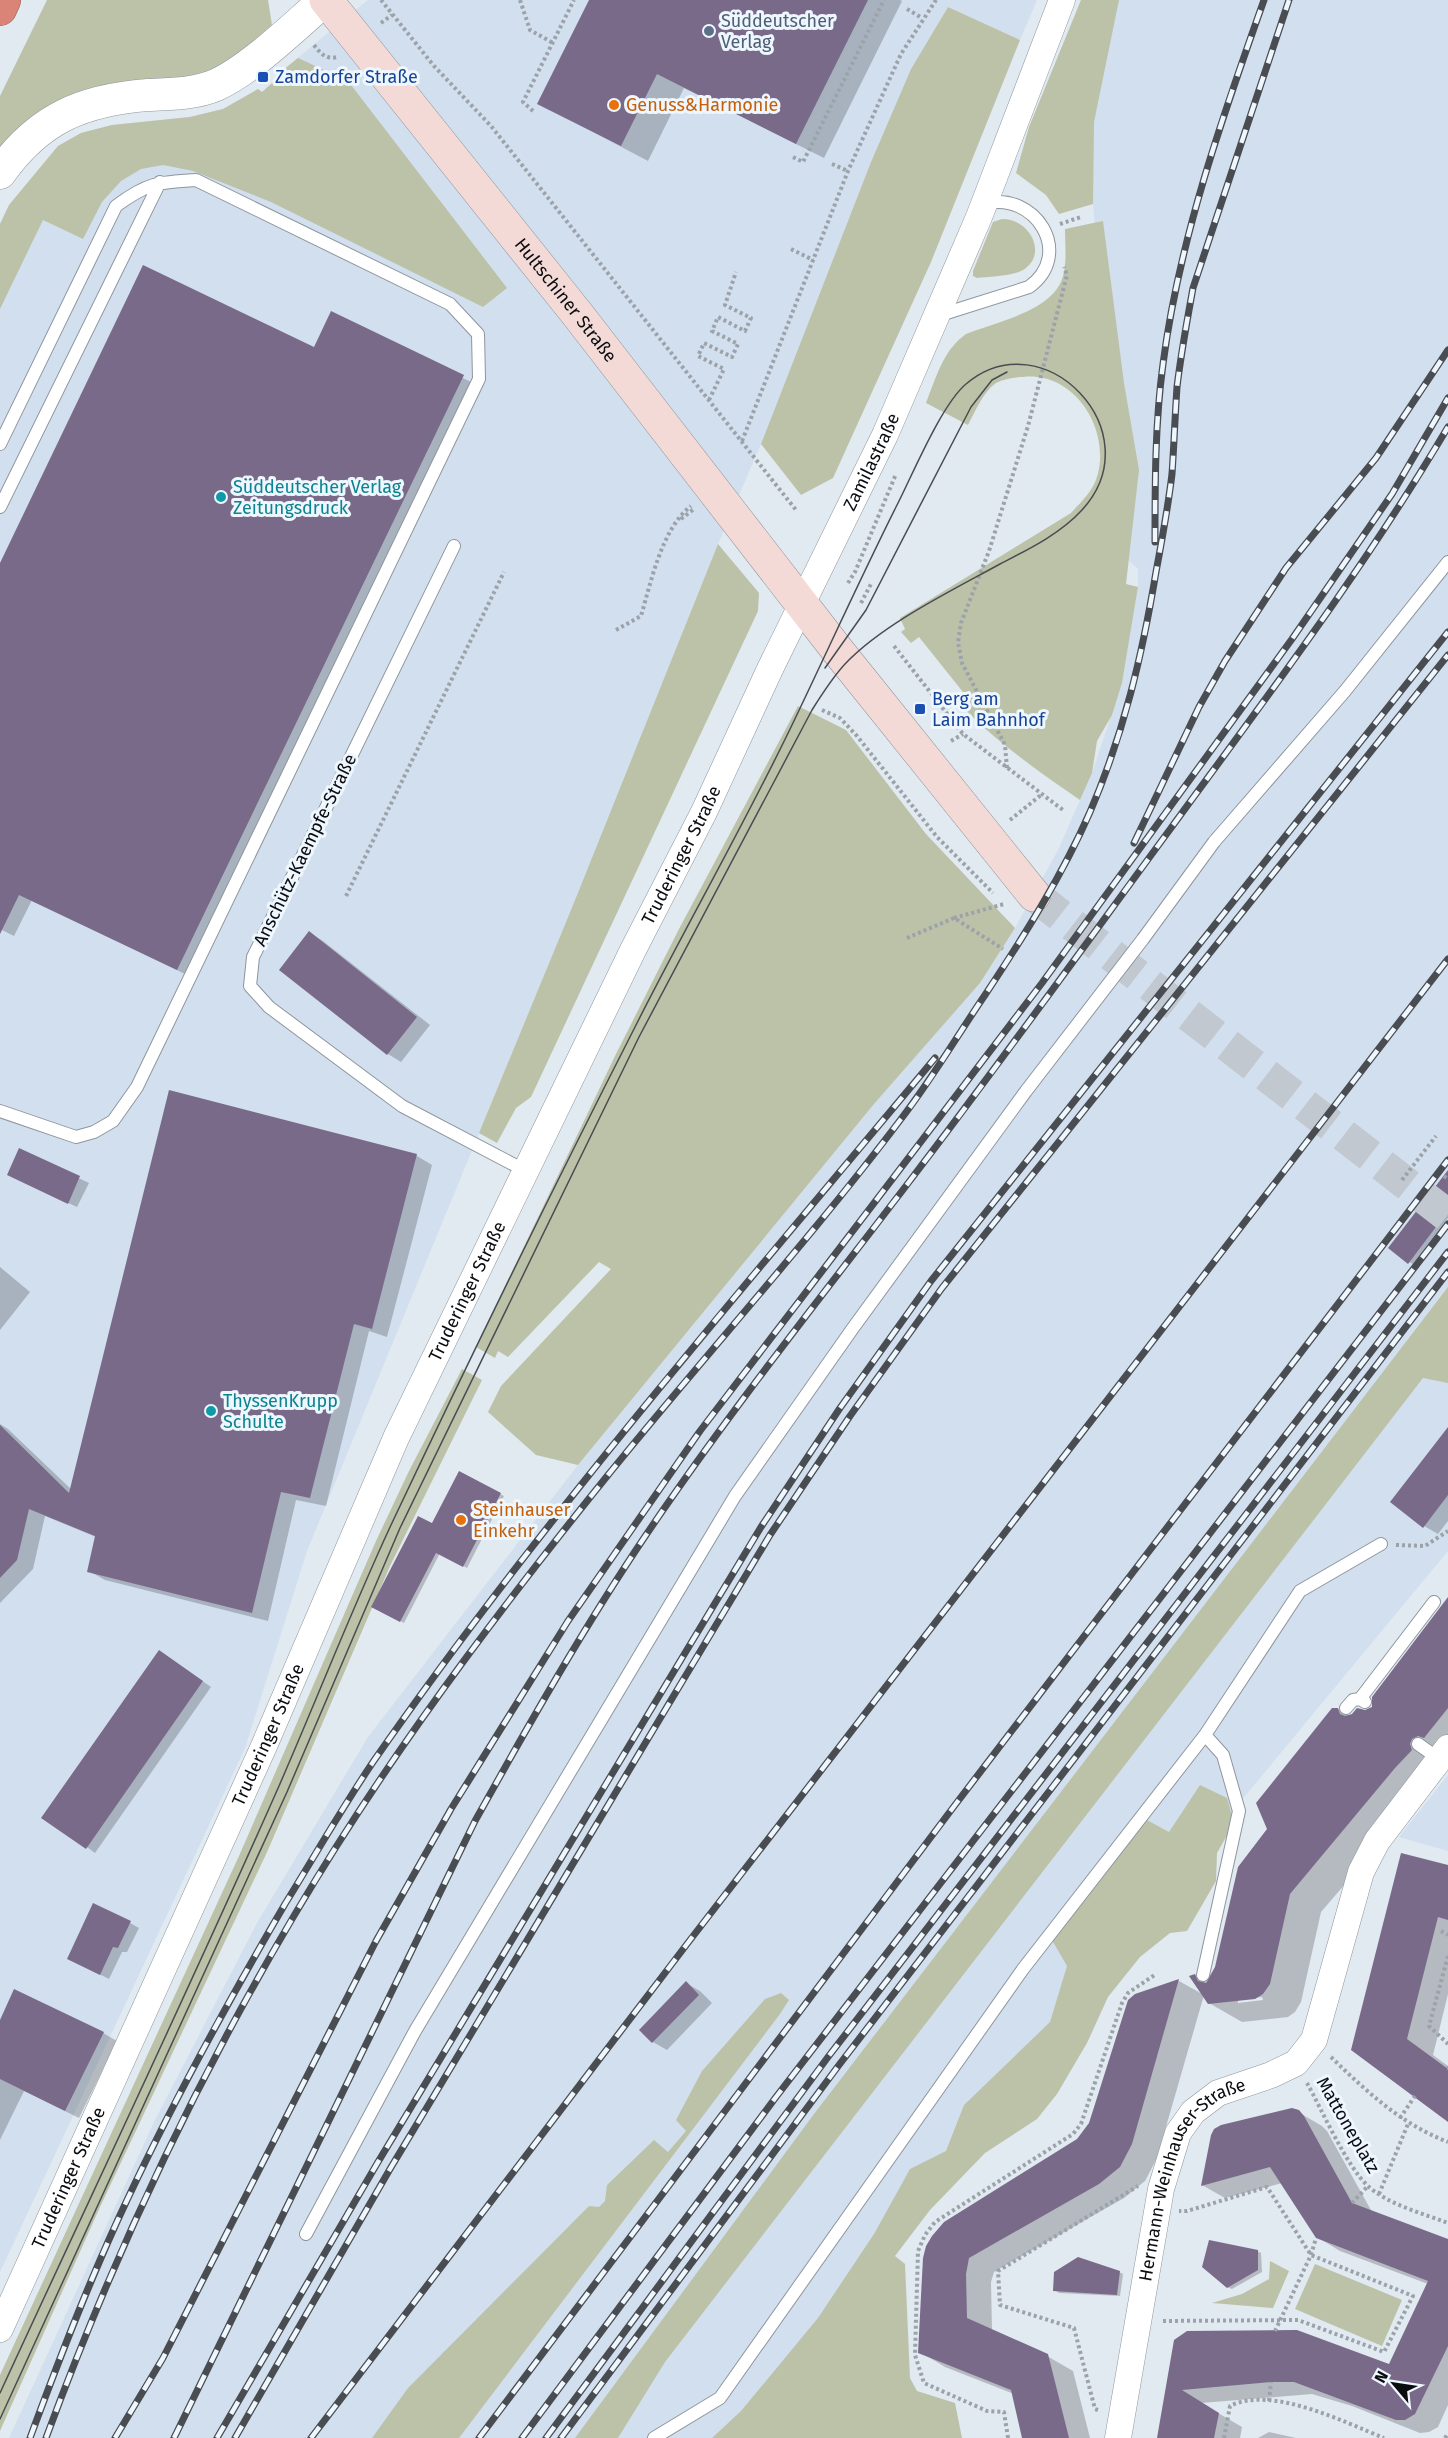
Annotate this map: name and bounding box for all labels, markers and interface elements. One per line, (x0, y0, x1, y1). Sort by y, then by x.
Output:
place label: Süddeutscher Verlag (721, 10, 834, 53)
marker: Süddeutscher Verlag (702, 24, 716, 38)
place label: Zamdorfer Straße (275, 66, 418, 88)
marker: Zamdorfer Straße (256, 70, 270, 84)
place label: Genuss&Harmonie (626, 94, 778, 116)
marker: Genuss&Harmonie (607, 98, 621, 112)
street label: Hultschiner Straße (510, 234, 621, 367)
street label: Zamilastraße (839, 410, 904, 514)
place label: Süddeutscher Verlag Zeitungsdruck (233, 476, 402, 519)
marker: Süddeutscher Verlag Zeitungsdruck (214, 490, 228, 504)
place label: Berg am Laim Bahnhof (932, 688, 1047, 731)
marker: Berg am Laim Bahnhof (913, 702, 927, 716)
street label: Anschütz-Kaempfe-Straße (249, 750, 361, 950)
street label: Truderinger Straße (637, 782, 726, 928)
street label: Truderinger Straße (424, 1218, 510, 1365)
place label: ThyssenKrupp Schulte (223, 1390, 338, 1433)
marker: ThyssenKrupp Schulte (204, 1404, 218, 1418)
place label: Steinhauser Einkehr (473, 1499, 571, 1542)
marker: Steinhauser Einkehr (454, 1513, 468, 1527)
street label: Truderinger Straße (227, 1660, 309, 1809)
street label: Hermann-Weinhauser-Straße (1134, 2073, 1248, 2283)
street label: Mattoneplatz (1312, 2073, 1384, 2177)
street label: Truderinger Straße (27, 2104, 110, 2252)
north arrow (1364, 2354, 1424, 2414)
text: N (1370, 2368, 1392, 2386)

